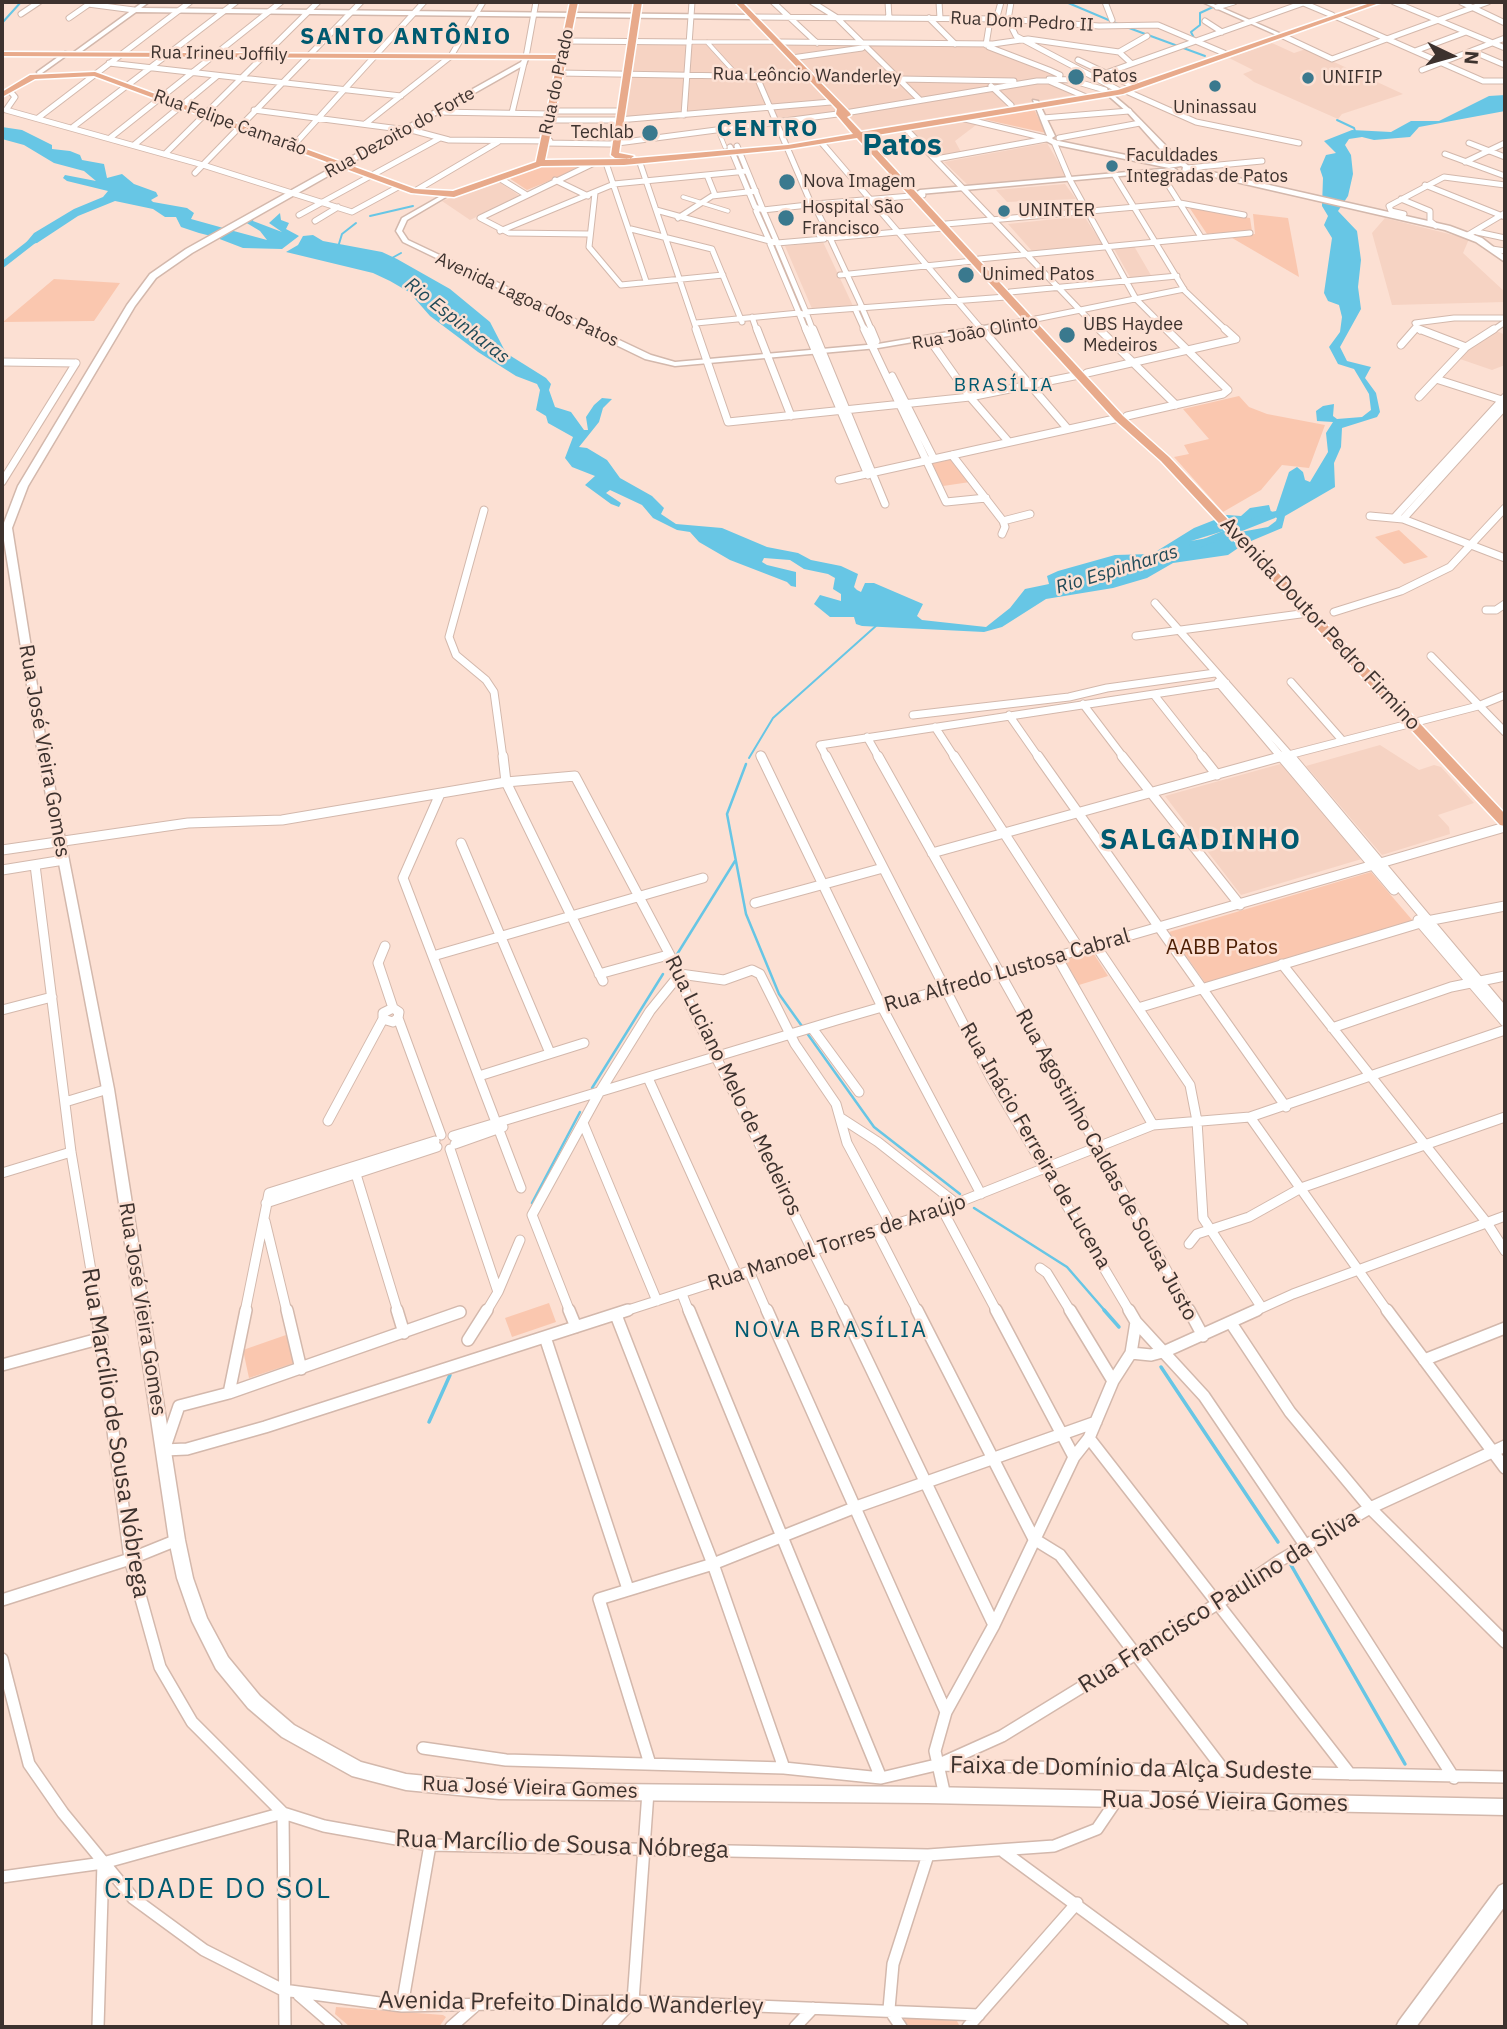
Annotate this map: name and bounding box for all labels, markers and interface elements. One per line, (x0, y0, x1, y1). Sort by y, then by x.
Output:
street label: Rua Dom Pedro II (950, 7, 1094, 37)
north arrow (1416, 21, 1486, 91)
district label: SANTO ANTÔNIO (302, 23, 510, 51)
street label: Rua do Prado (535, 27, 579, 137)
street label: Rua Irineu Joffily (150, 42, 288, 66)
text: N (1459, 50, 1484, 66)
street label: Rua Leôncio Wanderley (712, 64, 902, 88)
place label: Patos (1092, 66, 1137, 88)
marker: Patos (1066, 67, 1086, 87)
place label: UNIFIP (1322, 67, 1382, 89)
marker: UNIFIP (1300, 70, 1316, 86)
marker: Uninassau (1207, 78, 1223, 94)
street label: Rua Dezoito do Forte (321, 83, 479, 183)
street label: Rua Felipe Camarão (150, 85, 310, 161)
place label: Uninassau (1173, 97, 1257, 119)
district label: CENTRO (717, 115, 819, 143)
place label: Techlab (571, 122, 634, 144)
marker: Techlab (640, 123, 660, 143)
district label: Patos (862, 128, 942, 164)
place label: Faculdades Integradas de Patos (1126, 145, 1288, 188)
marker: Faculdades Integradas de Patos (1104, 158, 1120, 174)
place label: Nova Imagem (803, 171, 916, 193)
marker: Nova Imagem (777, 172, 797, 192)
place label: Hospital São Francisco (802, 197, 904, 240)
place label: UNINTER (1018, 200, 1095, 222)
marker: UNINTER (996, 203, 1012, 219)
marker: Hospital São Francisco (776, 208, 796, 228)
street label: Avenida Lagoa dos Patos (432, 248, 622, 352)
place label: Unimed Patos (982, 264, 1095, 286)
marker: Unimed Patos (956, 265, 976, 285)
water label: Rio Espinharas (400, 273, 514, 369)
street label: Rua João Olinto (910, 311, 1040, 355)
place label: UBS Haydee Medeiros (1083, 314, 1183, 356)
marker: UBS Haydee Medeiros (1057, 325, 1077, 345)
district label: BRASÍLIA (955, 375, 1053, 397)
street label: Avenida Doutor Pedro Firmino (1215, 512, 1425, 736)
water label: Rio Espinharas (1053, 541, 1181, 599)
street label: Rua José Vieira Gomes (13, 643, 75, 859)
district label: SALGADINHO (1101, 824, 1301, 858)
street label: Rua Alfredo Lustosa Cabral (881, 924, 1133, 1018)
park label: AABB Patos (1166, 935, 1278, 961)
street label: Rua Luciano Melo de Medeiros (659, 952, 807, 1220)
street label: Rua Agostinho Caldas de Sousa Justo (1010, 1005, 1202, 1325)
street label: Rua Inácio Ferreira de Lucena (954, 1018, 1116, 1274)
street label: Rua Manoel Torres de Araújo (705, 1189, 969, 1297)
street label: Rua José Vieira Gomes (113, 1200, 171, 1418)
street label: Rua Marcílio de Sousa Nóbrega (75, 1266, 155, 1600)
district label: NOVA BRASÍLIA (736, 1316, 926, 1344)
street label: Rua Francisco Paulino da Silva (1073, 1504, 1365, 1700)
street label: Faixa de Domínio da Alça Sudeste (950, 1751, 1312, 1787)
street label: Rua José Vieira Gomes (422, 1772, 638, 1804)
street label: Rua José Vieira Gomes (1101, 1785, 1349, 1819)
street label: Rua Marcílio de Sousa Nóbrega (395, 1825, 729, 1865)
district label: CIDADE DO SOL (106, 1873, 330, 1907)
street label: Avenida Prefeito Dinaldo Wanderley (378, 1986, 764, 2022)

